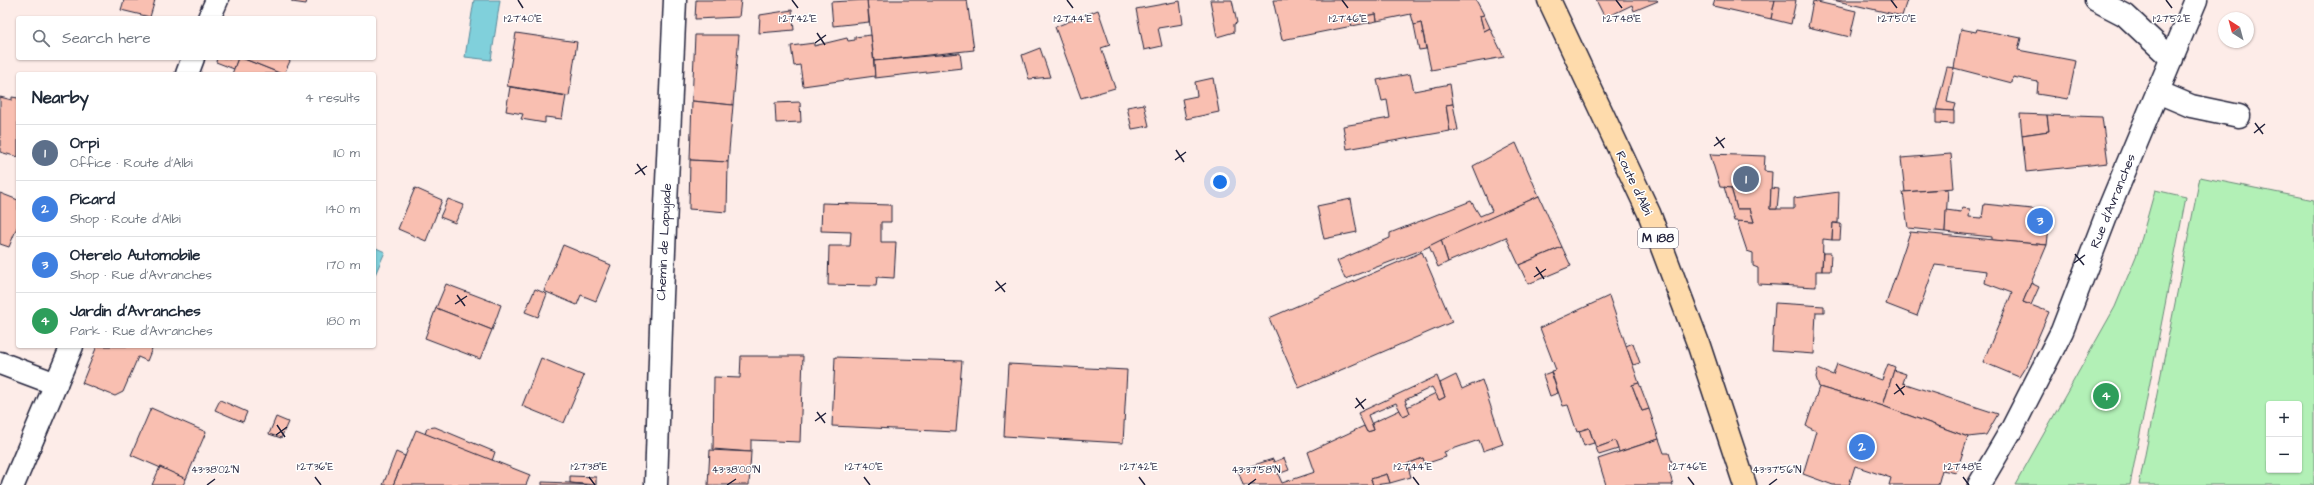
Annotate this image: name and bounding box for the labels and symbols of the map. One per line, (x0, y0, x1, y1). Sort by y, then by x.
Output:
text: 1°27'40"E (504, 12, 542, 26)
text: 1°27'42"E (779, 12, 817, 26)
text: 1°27'44"E (1054, 12, 1093, 26)
text: 1°27'46"E (1329, 12, 1367, 26)
text: 1°27'48"E (1603, 12, 1641, 26)
text: 1°27'50"E (1878, 12, 1916, 26)
text: 1°27'52"E (2153, 12, 2191, 26)
north arrow (2218, 12, 2254, 48)
street label: Route d'Albi (1611, 148, 1657, 218)
street label: Rue d'Avranches (2086, 151, 2140, 251)
pin: 1 (1733, 164, 1759, 194)
your location (1210, 172, 1230, 192)
street label: Chemin de Lapujade (652, 183, 676, 301)
pin: 3 (2027, 206, 2053, 236)
road number: M 188 (1638, 228, 1678, 248)
pin: 4 (2093, 381, 2119, 411)
pin: 2 (1849, 432, 1875, 462)
text: 1°27'36"E (297, 460, 333, 474)
text: 1°27'38"E (571, 460, 607, 474)
text: 1°27'40"E (845, 460, 883, 474)
text: 1°27'42"E (1120, 460, 1158, 474)
text: 1°27'44"E (1394, 460, 1433, 474)
text: 1°27'46"E (1669, 460, 1707, 474)
text: 1°27'48"E (1944, 460, 1982, 474)
text: 43°38'02"N (191, 463, 239, 477)
text: 43°38'00"N (712, 463, 760, 477)
text: 43°37'58"N (1231, 463, 1281, 477)
text: 43°37'56"N (1753, 463, 1801, 477)

